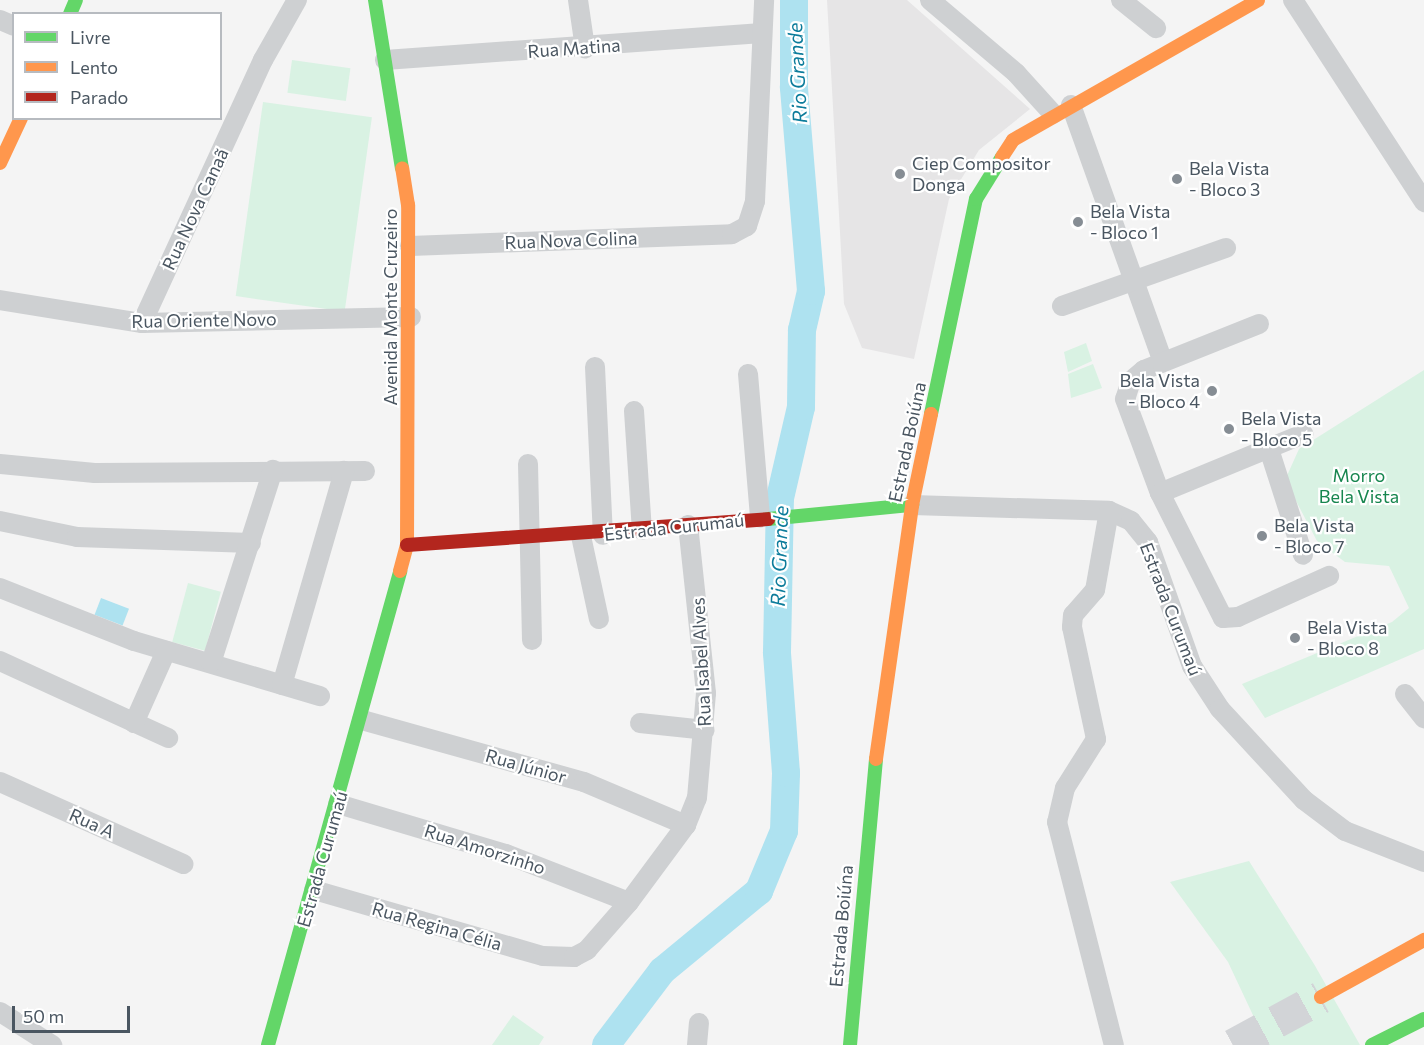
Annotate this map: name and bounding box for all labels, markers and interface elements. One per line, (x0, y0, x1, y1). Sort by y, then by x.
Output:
legend (12, 12, 222, 120)
water label: Rio Grande (782, 22, 812, 124)
text: Livre (70, 26, 111, 48)
street label: Rua Matina (527, 34, 621, 62)
text: Lento (70, 56, 118, 78)
text: Parado (70, 86, 128, 108)
street label: Rua Nova Canaã (157, 145, 233, 273)
place label: Ciep Compositor Donga (912, 153, 1051, 195)
place label: Bela Vista - Bloco 3 (1189, 158, 1269, 201)
marker: Ciep Compositor Donga (893, 167, 907, 181)
marker: Bela Vista - Bloco 3 (1170, 172, 1184, 186)
place label: Bela Vista - Bloco 1 (1090, 201, 1170, 244)
street label: Avenida Monte Cruzeiro (379, 208, 401, 406)
marker: Bela Vista - Bloco 1 (1071, 215, 1085, 229)
street label: Rua Nova Colina (504, 227, 638, 253)
street label: Rua Oriente Novo (131, 308, 277, 332)
place label: Bela Vista - Bloco 4 (1120, 370, 1200, 412)
street label: Estrada Boiúna (884, 380, 930, 504)
marker: Bela Vista - Bloco 4 (1205, 384, 1219, 398)
place label: Bela Vista - Bloco 5 (1241, 408, 1321, 450)
marker: Bela Vista - Bloco 5 (1222, 422, 1236, 436)
park label: Morro Bela Vista (1319, 465, 1399, 508)
water label: Rio Grande (765, 505, 793, 607)
street label: Estrada Curumaú (603, 509, 745, 545)
place label: Bela Vista - Bloco 7 (1274, 515, 1354, 558)
marker: Bela Vista - Bloco 7 (1255, 529, 1269, 543)
street label: Estrada Curumaú (1136, 539, 1206, 679)
street label: Rua Isabel Alves (687, 597, 715, 727)
place label: Bela Vista - Bloco 8 (1307, 617, 1387, 660)
marker: Bela Vista - Bloco 8 (1288, 631, 1302, 645)
street label: Rua Júnior (483, 744, 569, 788)
street label: Estrada Curumaú (292, 788, 352, 930)
street label: Rua A (66, 804, 118, 842)
street label: Rua Amorzinho (422, 819, 548, 879)
street label: Estrada Boiúna (825, 864, 857, 988)
street label: Rua Regina Célia (370, 897, 504, 955)
scale bar (15, 994, 134, 1032)
text: 50 m (23, 1005, 64, 1027)

